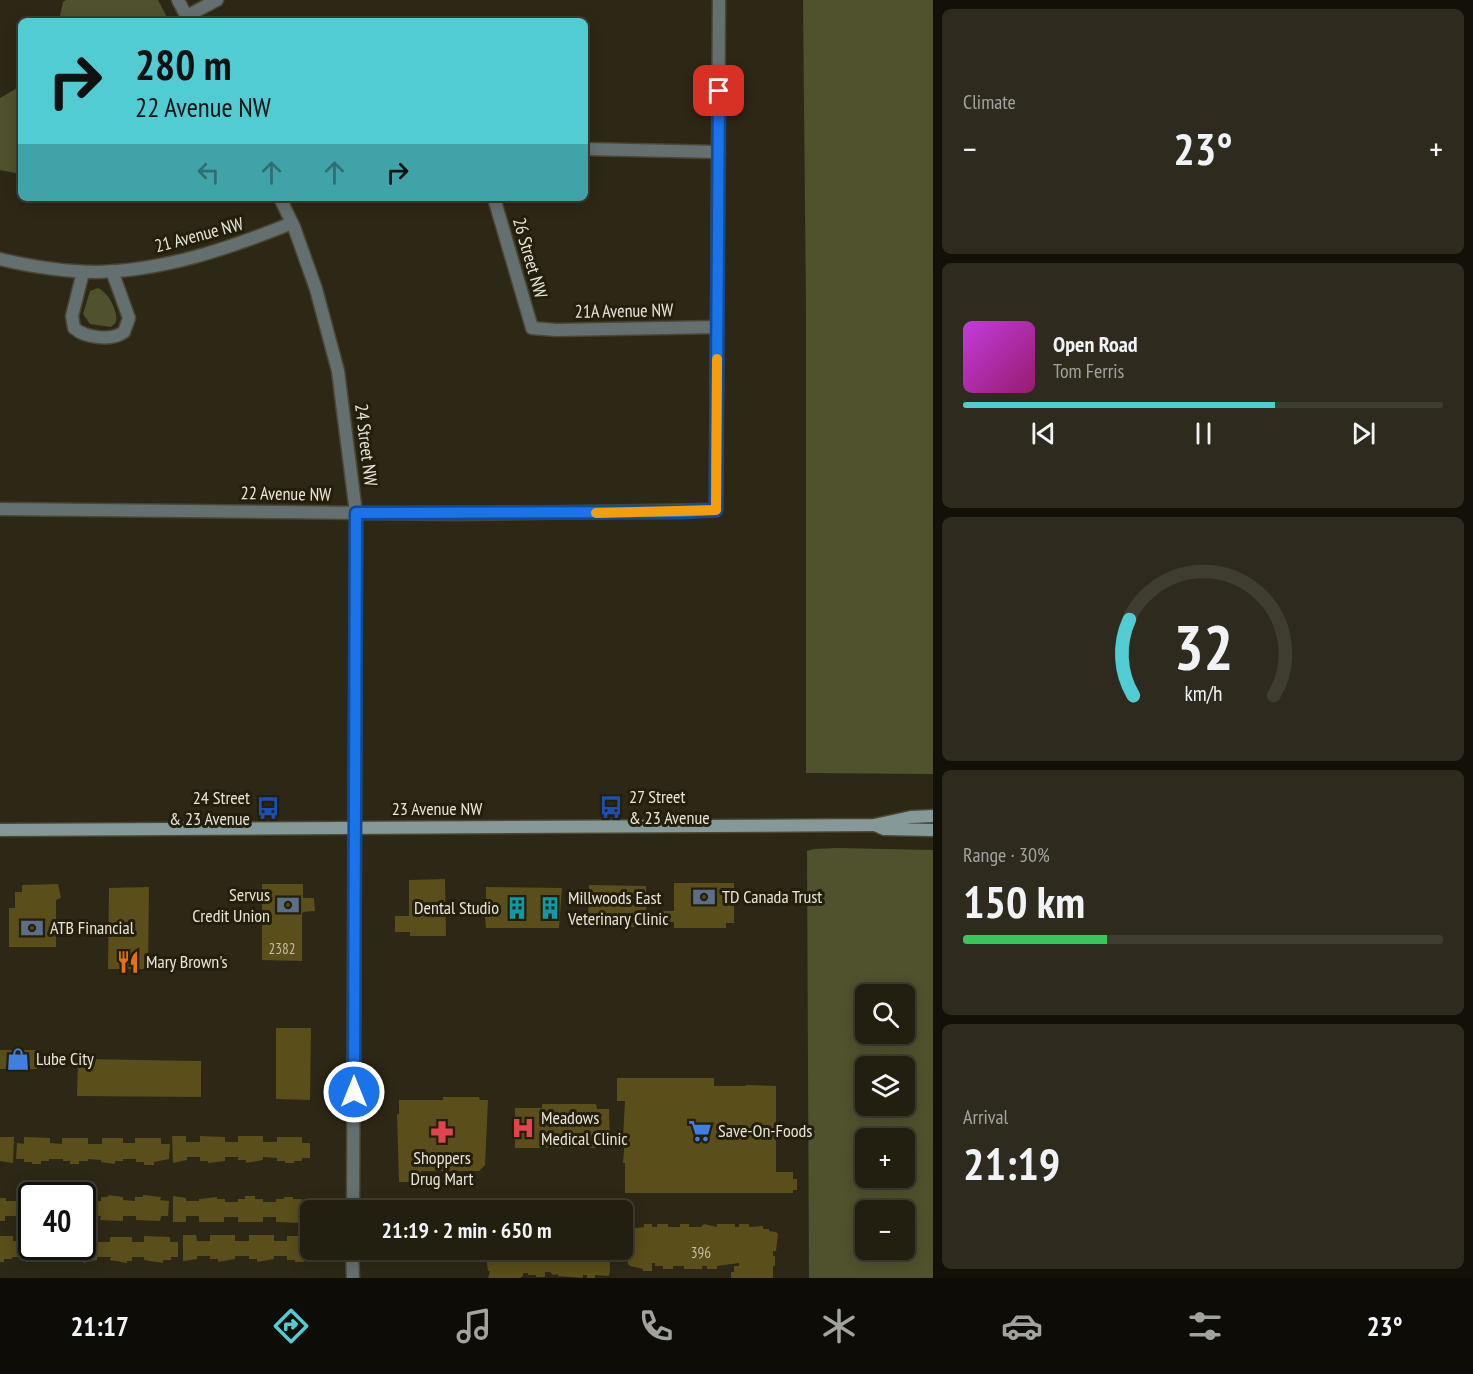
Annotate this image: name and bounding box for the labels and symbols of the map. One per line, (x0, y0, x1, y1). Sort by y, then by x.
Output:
pin (693, 65, 744, 116)
street label: 21 Avenue NW (152, 212, 246, 257)
street label: 26 Street NW (508, 215, 553, 301)
street label: 21A Avenue NW (575, 298, 673, 323)
street label: 24 Street NW (350, 402, 383, 487)
street label: 22 Avenue NW (240, 481, 332, 506)
place label: 27 Street & 23 Avenue (629, 785, 710, 829)
place label: 24 Street & 23 Avenue (169, 786, 250, 830)
bus stop icon: 27 Street & 23 Avenue (598, 794, 624, 820)
bus stop icon: 24 Street & 23 Avenue (255, 795, 281, 821)
street label: 23 Avenue NW (392, 797, 482, 820)
place label: Servus Credit Union (192, 883, 270, 927)
bank icon: TD Canada Trust (691, 884, 717, 910)
place label: TD Canada Trust (722, 885, 822, 908)
place label: Millwoods East Veterinary Clinic (567, 886, 669, 930)
bank icon: Servus Credit Union (275, 892, 301, 918)
building icon: Dental Studio (504, 895, 530, 921)
building icon: Millwoods East Veterinary Clinic (537, 895, 563, 921)
place label: Dental Studio (414, 896, 499, 919)
bank icon: ATB Financial (19, 915, 45, 941)
place label: ATB Financial (50, 916, 135, 939)
house number: 2382 (268, 939, 296, 958)
restaurant icon: Mary Brown's (115, 949, 141, 975)
place label: Mary Brown's (146, 950, 228, 973)
shop icon: Lube City (5, 1046, 31, 1072)
place label: Lube City (36, 1047, 94, 1070)
position arrow (322, 1060, 386, 1124)
place label: Meadows Medical Clinic (541, 1106, 628, 1150)
hospital icon: Meadows Medical Clinic (510, 1115, 536, 1141)
supermarket icon: Save-On-Foods (687, 1118, 713, 1144)
pharmacy icon: Shoppers Drug Mart (429, 1119, 455, 1145)
place label: Save-On-Foods (718, 1119, 812, 1142)
place label: Shoppers Drug Mart (411, 1146, 473, 1190)
speed limit sign: 40 (18, 1182, 96, 1260)
house number: 396 (691, 1243, 711, 1262)

